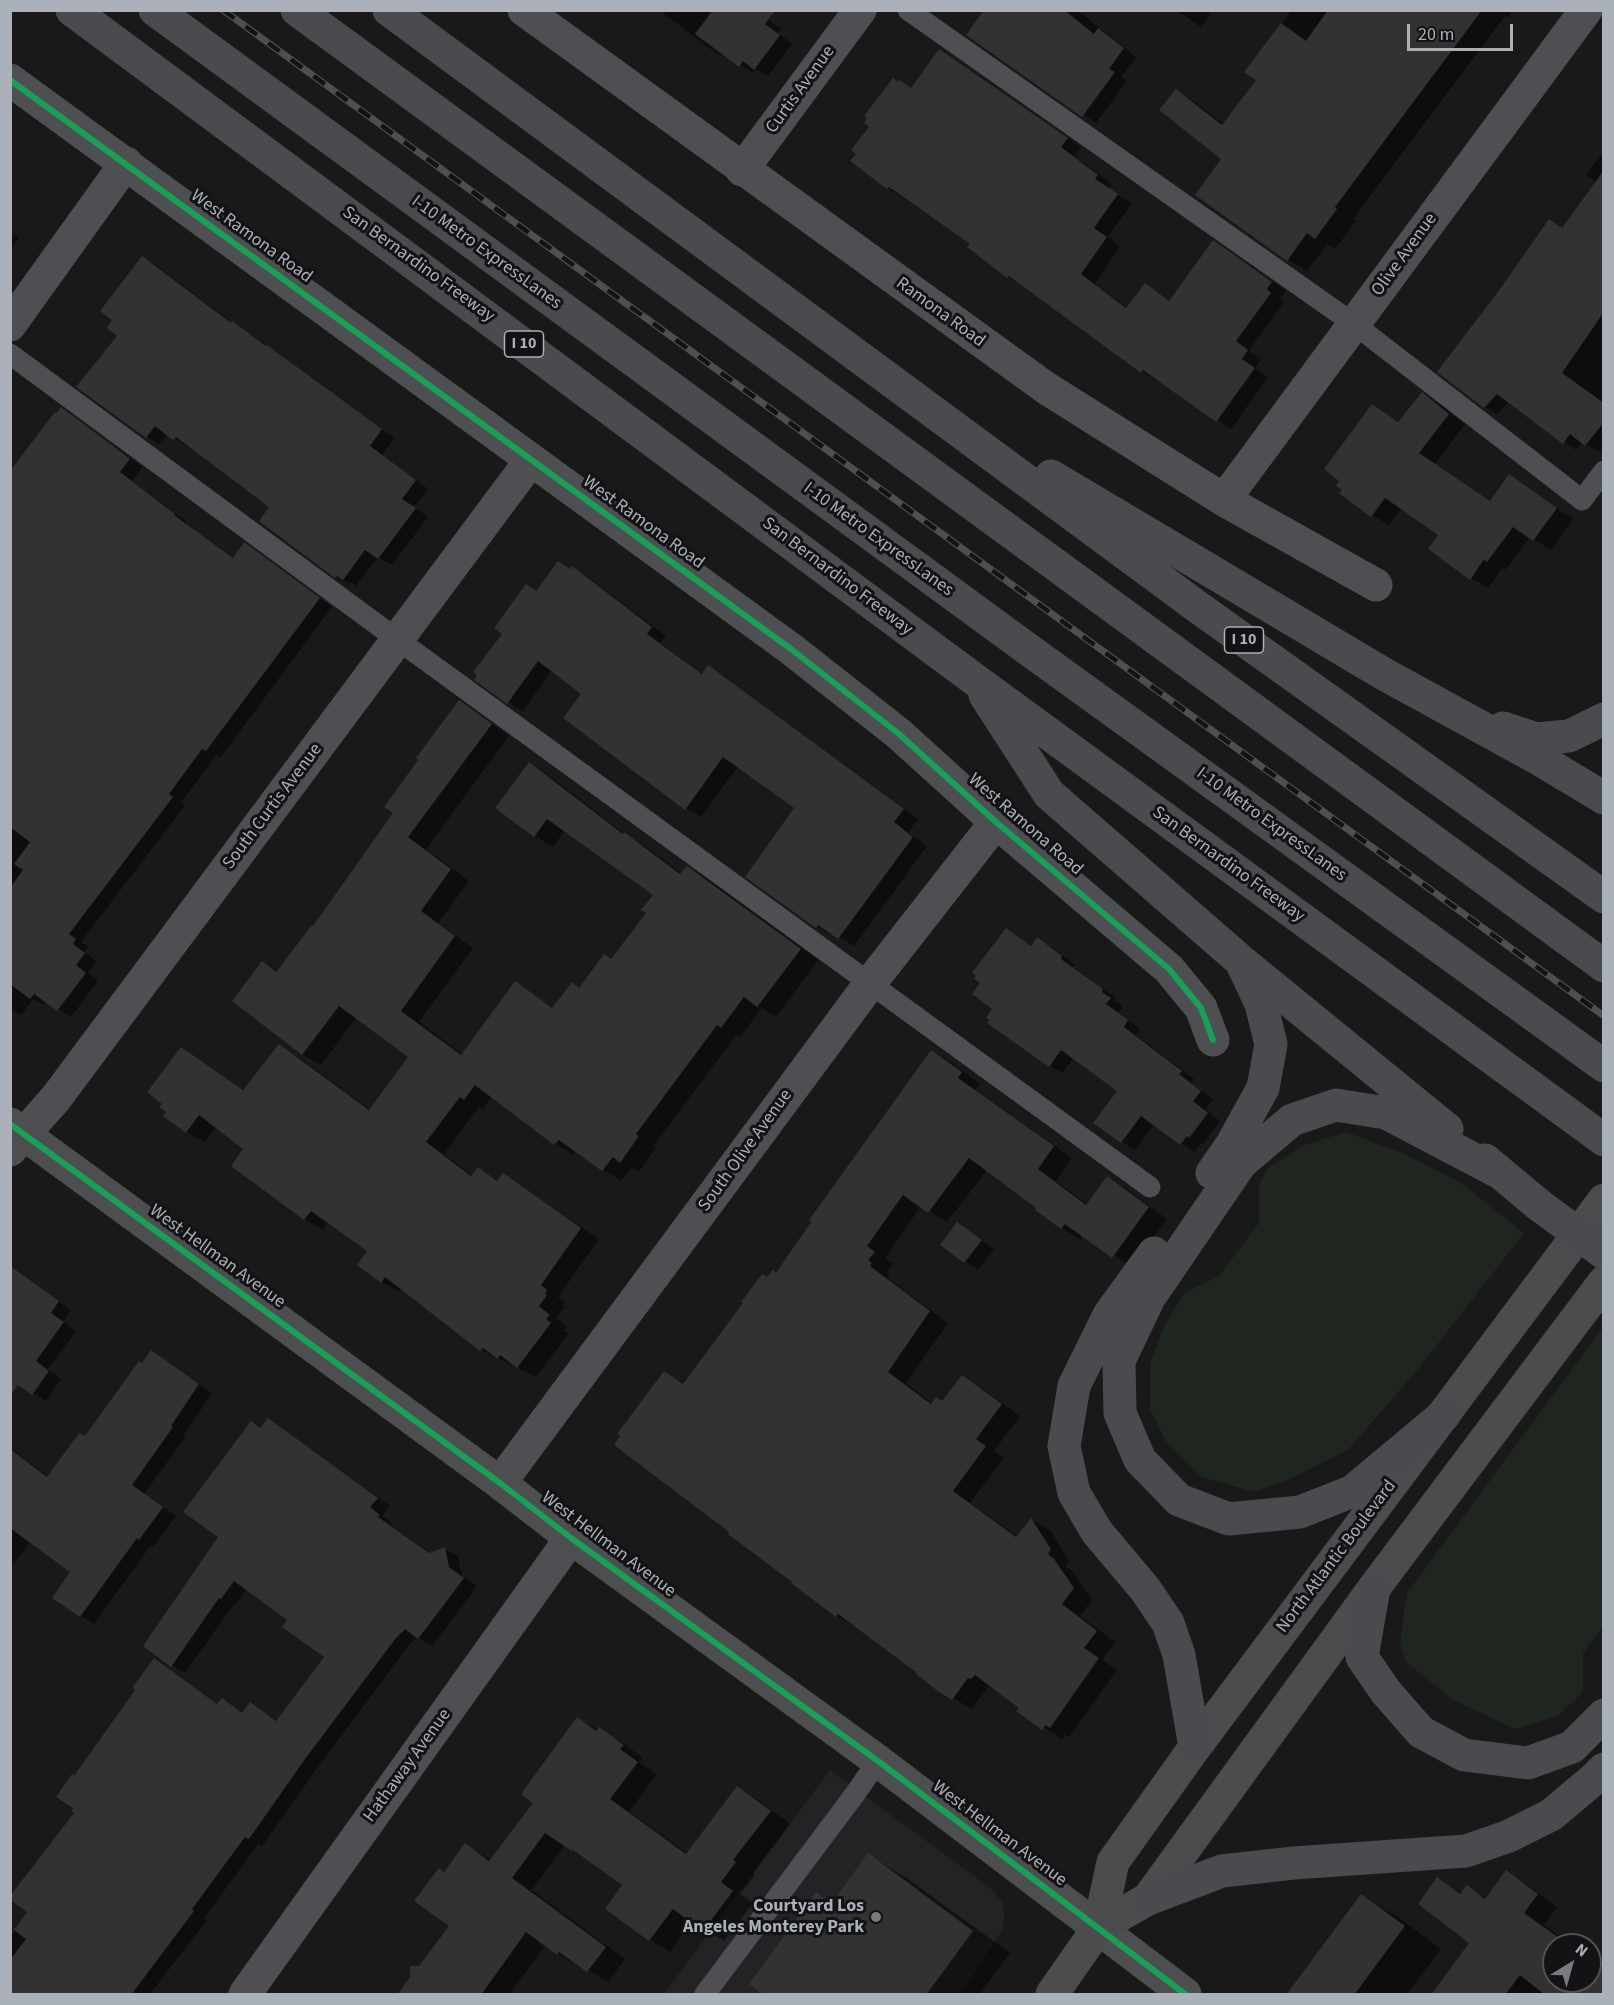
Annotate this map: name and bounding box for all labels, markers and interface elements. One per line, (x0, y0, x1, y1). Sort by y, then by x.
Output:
scale bar (1410, 12, 1516, 50)
text: 20 m (1418, 22, 1454, 47)
street label: Curtis Avenue (762, 42, 840, 138)
street label: West Ramona Road (186, 186, 316, 288)
street label: I-10 Metro ExpressLanes (407, 191, 565, 315)
street label: San Bernardino Freeway (338, 202, 498, 328)
street label: Olive Avenue (1368, 209, 1442, 301)
street label: Ramona Road (891, 273, 989, 353)
road number: I 10 (504, 331, 544, 357)
street label: West Ramona Road (578, 472, 708, 574)
street label: I-10 Metro ExpressLanes (799, 478, 957, 602)
street label: San Bernardino Freeway (757, 513, 917, 641)
road number: I 10 (1224, 627, 1264, 653)
street label: South Curtis Avenue (219, 740, 327, 874)
street label: I-10 Metro ExpressLanes (1192, 763, 1350, 887)
street label: West Ramona Road (963, 769, 1087, 881)
street label: San Bernardino Freeway (1148, 802, 1308, 928)
street label: South Olive Avenue (694, 1086, 798, 1216)
street label: West Hellman Avenue (145, 1200, 289, 1314)
street label: North Atlantic Boulevard (1273, 1476, 1401, 1638)
street label: West Hellman Avenue (537, 1487, 679, 1603)
street label: Hathaway Avenue (360, 1705, 456, 1827)
street label: West Hellman Avenue (928, 1776, 1070, 1892)
place label: Courtyard Los Angeles Monterey Park (683, 1896, 864, 1938)
marker: Courtyard Los Angeles Monterey Park (869, 1910, 883, 1924)
north arrow (1542, 1933, 1602, 1993)
text: N (1571, 1938, 1592, 1962)

